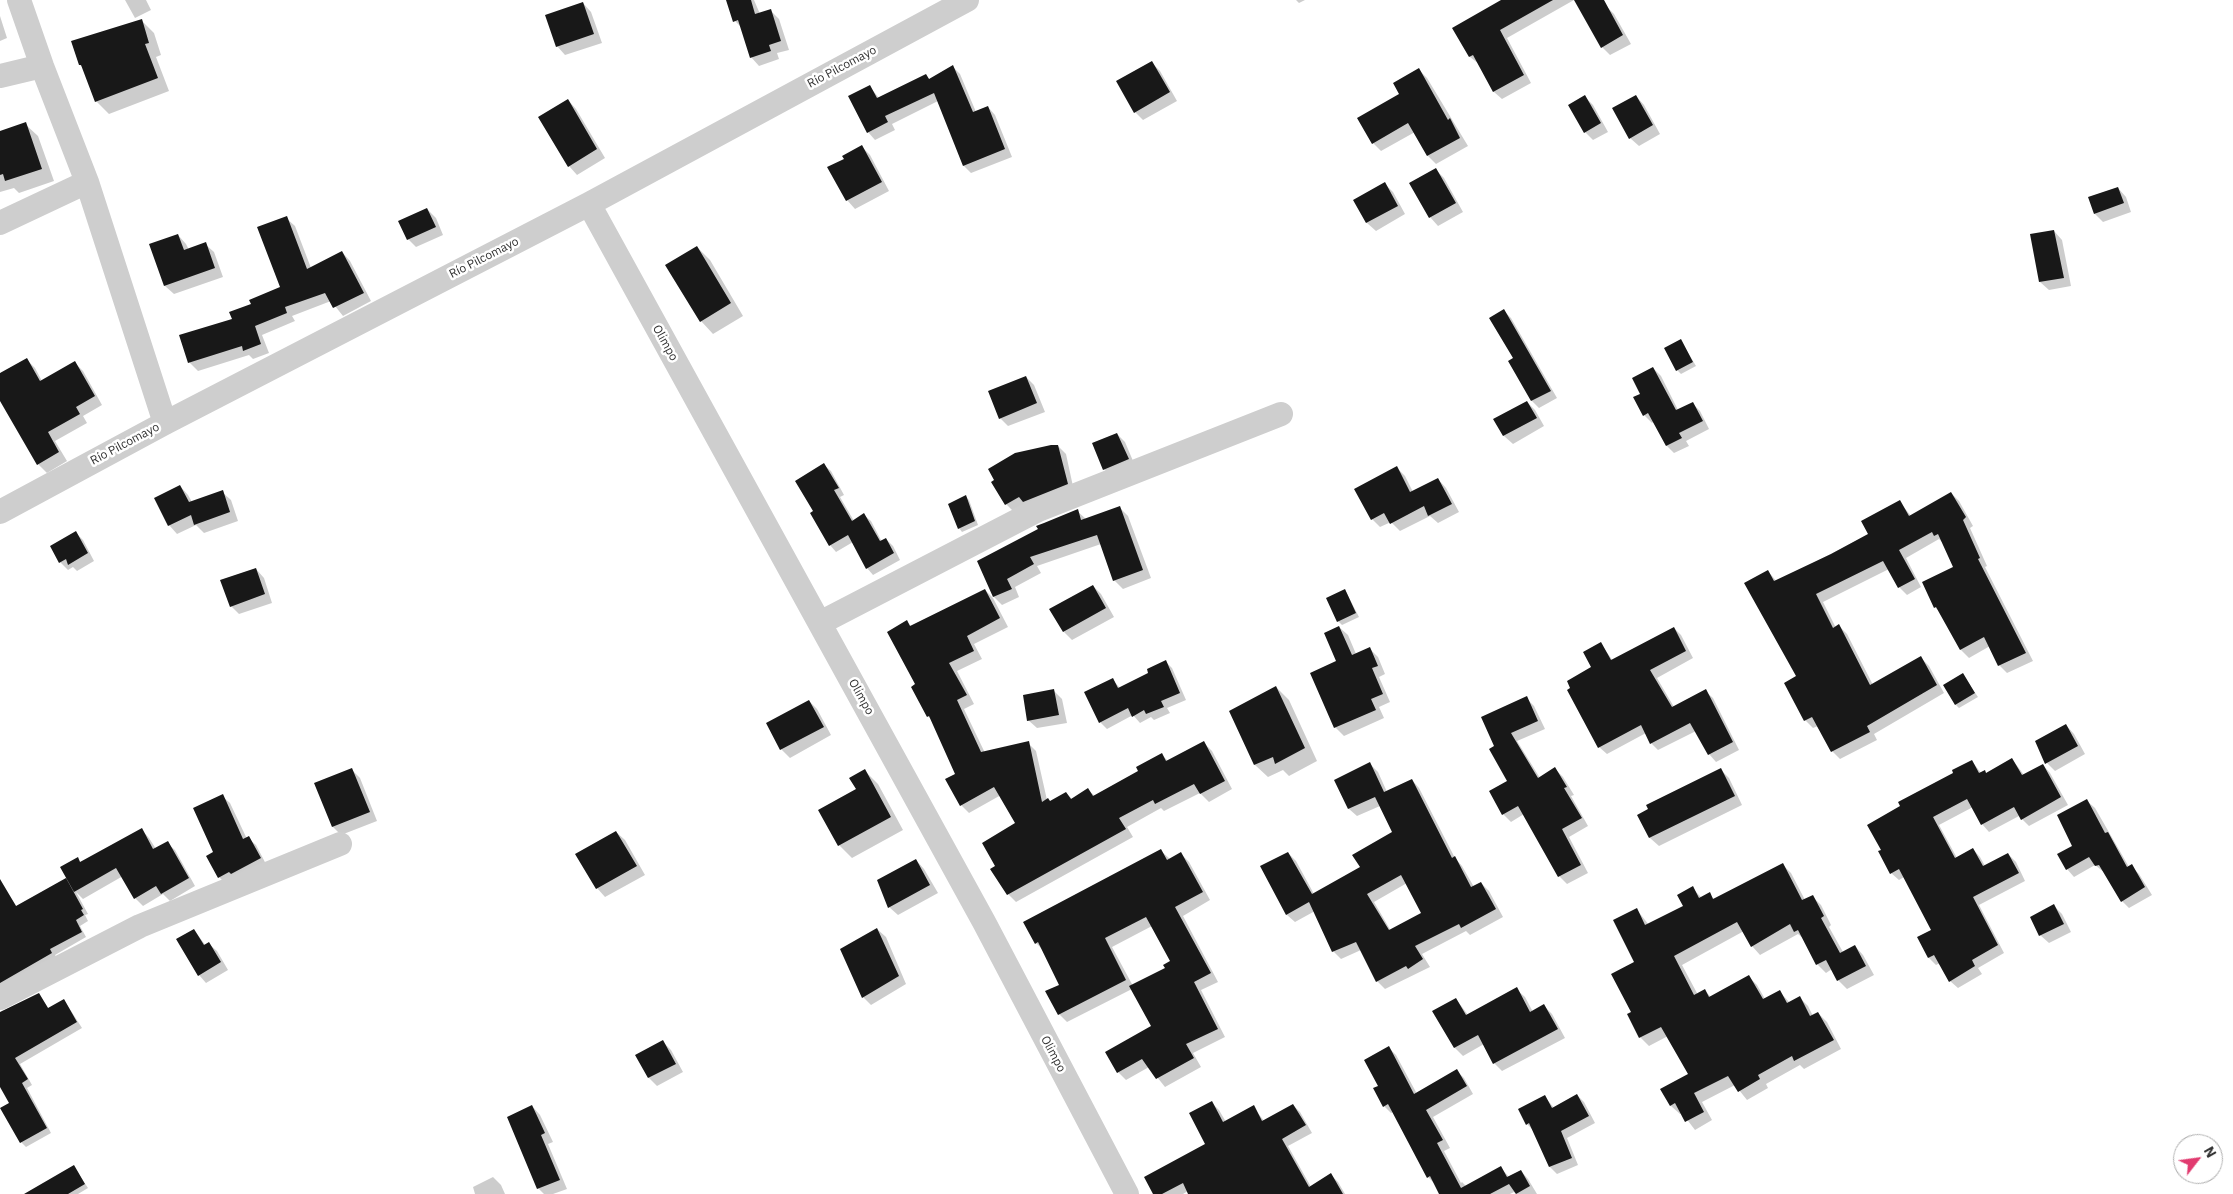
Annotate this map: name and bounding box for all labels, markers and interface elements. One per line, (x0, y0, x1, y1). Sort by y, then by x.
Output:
street label: Río Pilcomayo (805, 43, 879, 91)
street label: Río Pilcomayo (447, 234, 521, 282)
street label: Olimpo (649, 322, 681, 364)
street label: Río Pilcomayo (88, 420, 162, 468)
street label: Olimpo (845, 676, 877, 718)
street label: Olimpo (1038, 1033, 1068, 1075)
north arrow (2173, 1134, 2223, 1184)
text: N (2200, 1143, 2220, 1161)

